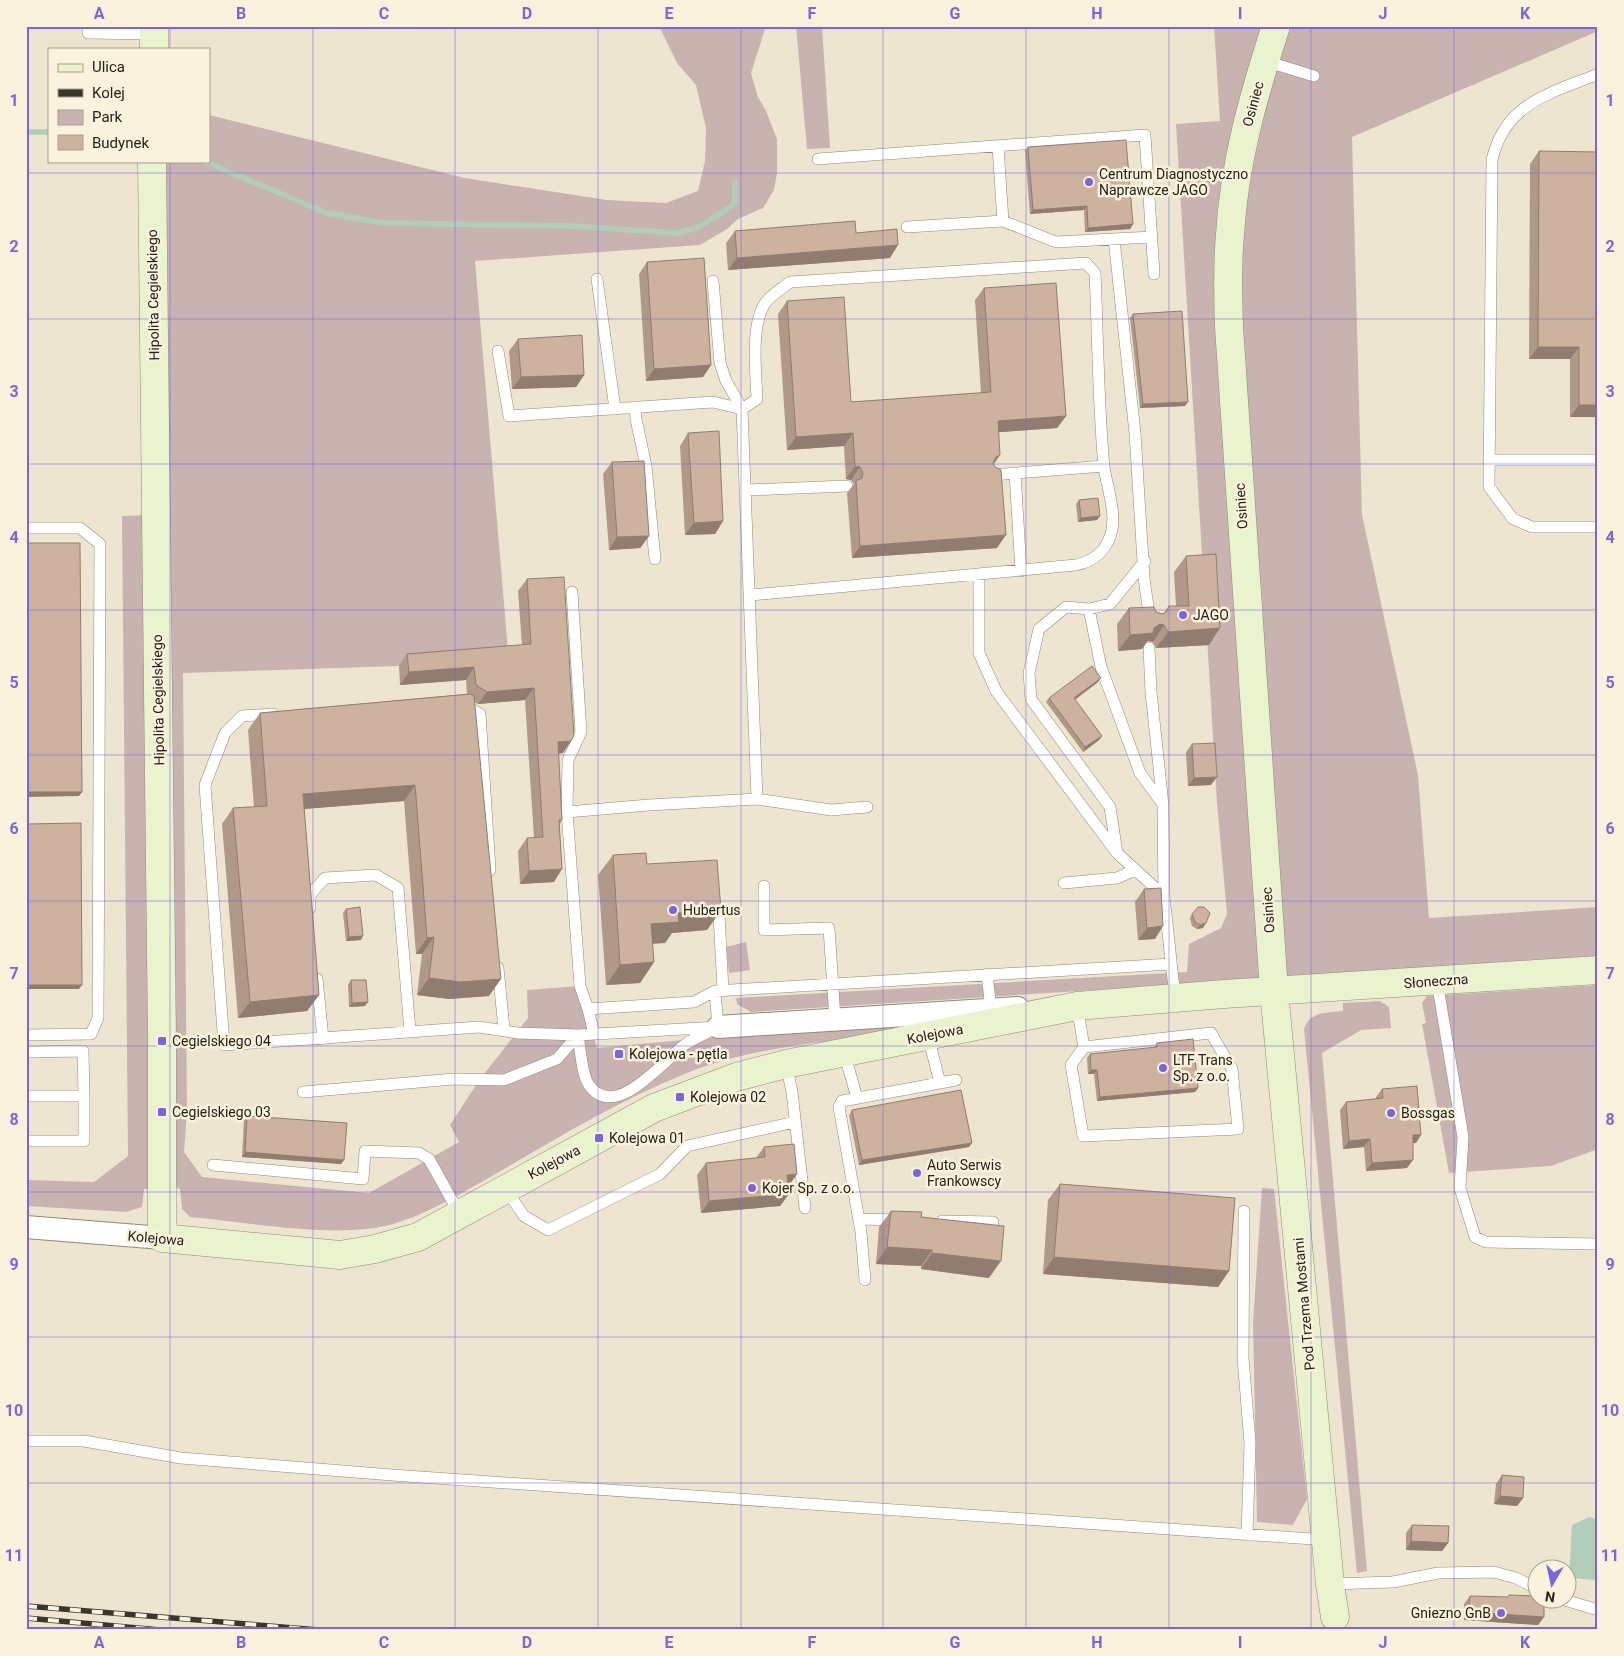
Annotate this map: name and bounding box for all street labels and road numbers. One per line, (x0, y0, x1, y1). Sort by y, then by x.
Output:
street label: Osiniec (1239, 80, 1267, 128)
street label: Hipolita Cegielskiego (144, 229, 162, 361)
street label: Osiniec (1231, 482, 1251, 530)
street label: Hipolita Cegielskiego (149, 634, 167, 766)
street label: Osiniec (1258, 886, 1278, 934)
street label: Słoneczna (1403, 971, 1469, 991)
street label: Kolejowa (906, 1021, 964, 1047)
street label: Kolejowa (525, 1142, 583, 1182)
street label: Kolejowa (127, 1228, 185, 1248)
street label: Pod Trzema Mostami (1290, 1237, 1318, 1371)

